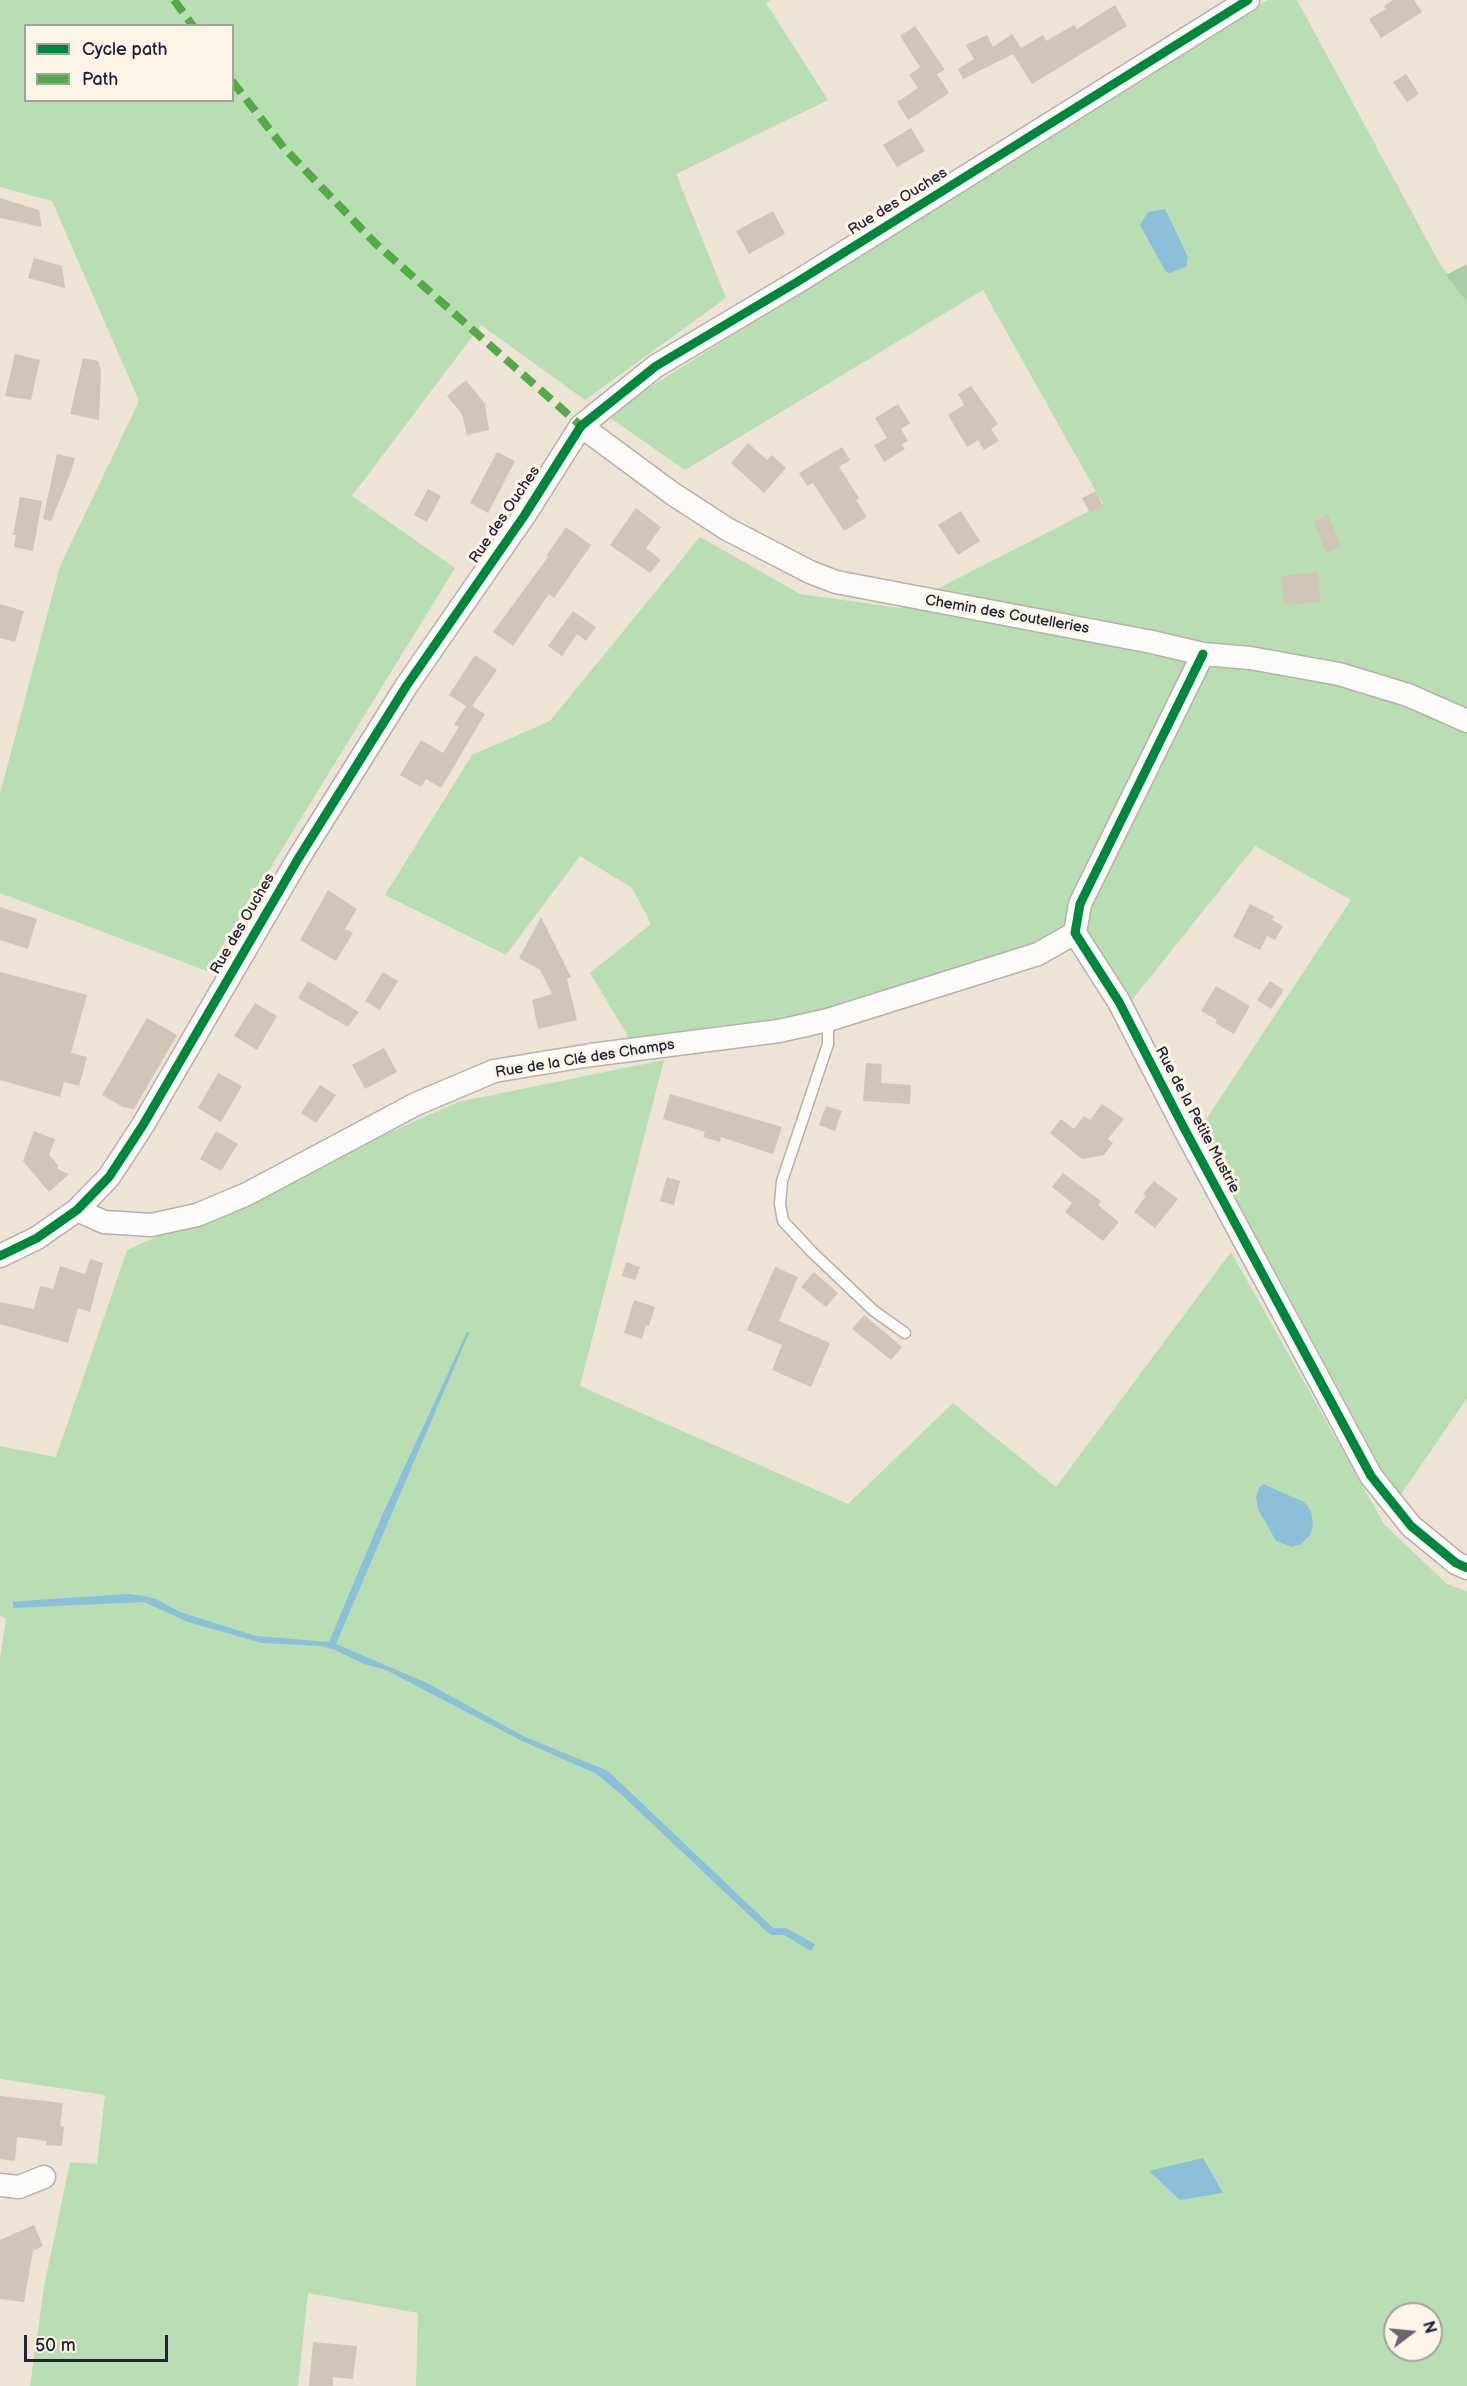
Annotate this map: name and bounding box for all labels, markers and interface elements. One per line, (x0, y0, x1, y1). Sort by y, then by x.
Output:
legend (24, 24, 234, 102)
text: Cycle path (82, 39, 168, 60)
text: Path (82, 69, 118, 90)
street label: Rue des Ouches (845, 164, 951, 240)
street label: Rue des Ouches (466, 463, 544, 567)
street label: Chemin des Coutelleries (923, 592, 1091, 638)
street label: Rue des Ouches (207, 870, 279, 978)
street label: Rue de la Clé des Champs (494, 1036, 676, 1082)
street label: Rue de la Petite Mustrie (1151, 1044, 1243, 1196)
north arrow (1383, 2302, 1443, 2362)
text: N (1418, 2319, 1440, 2336)
scale bar (27, 2323, 171, 2361)
text: 50 m (35, 2335, 76, 2356)

